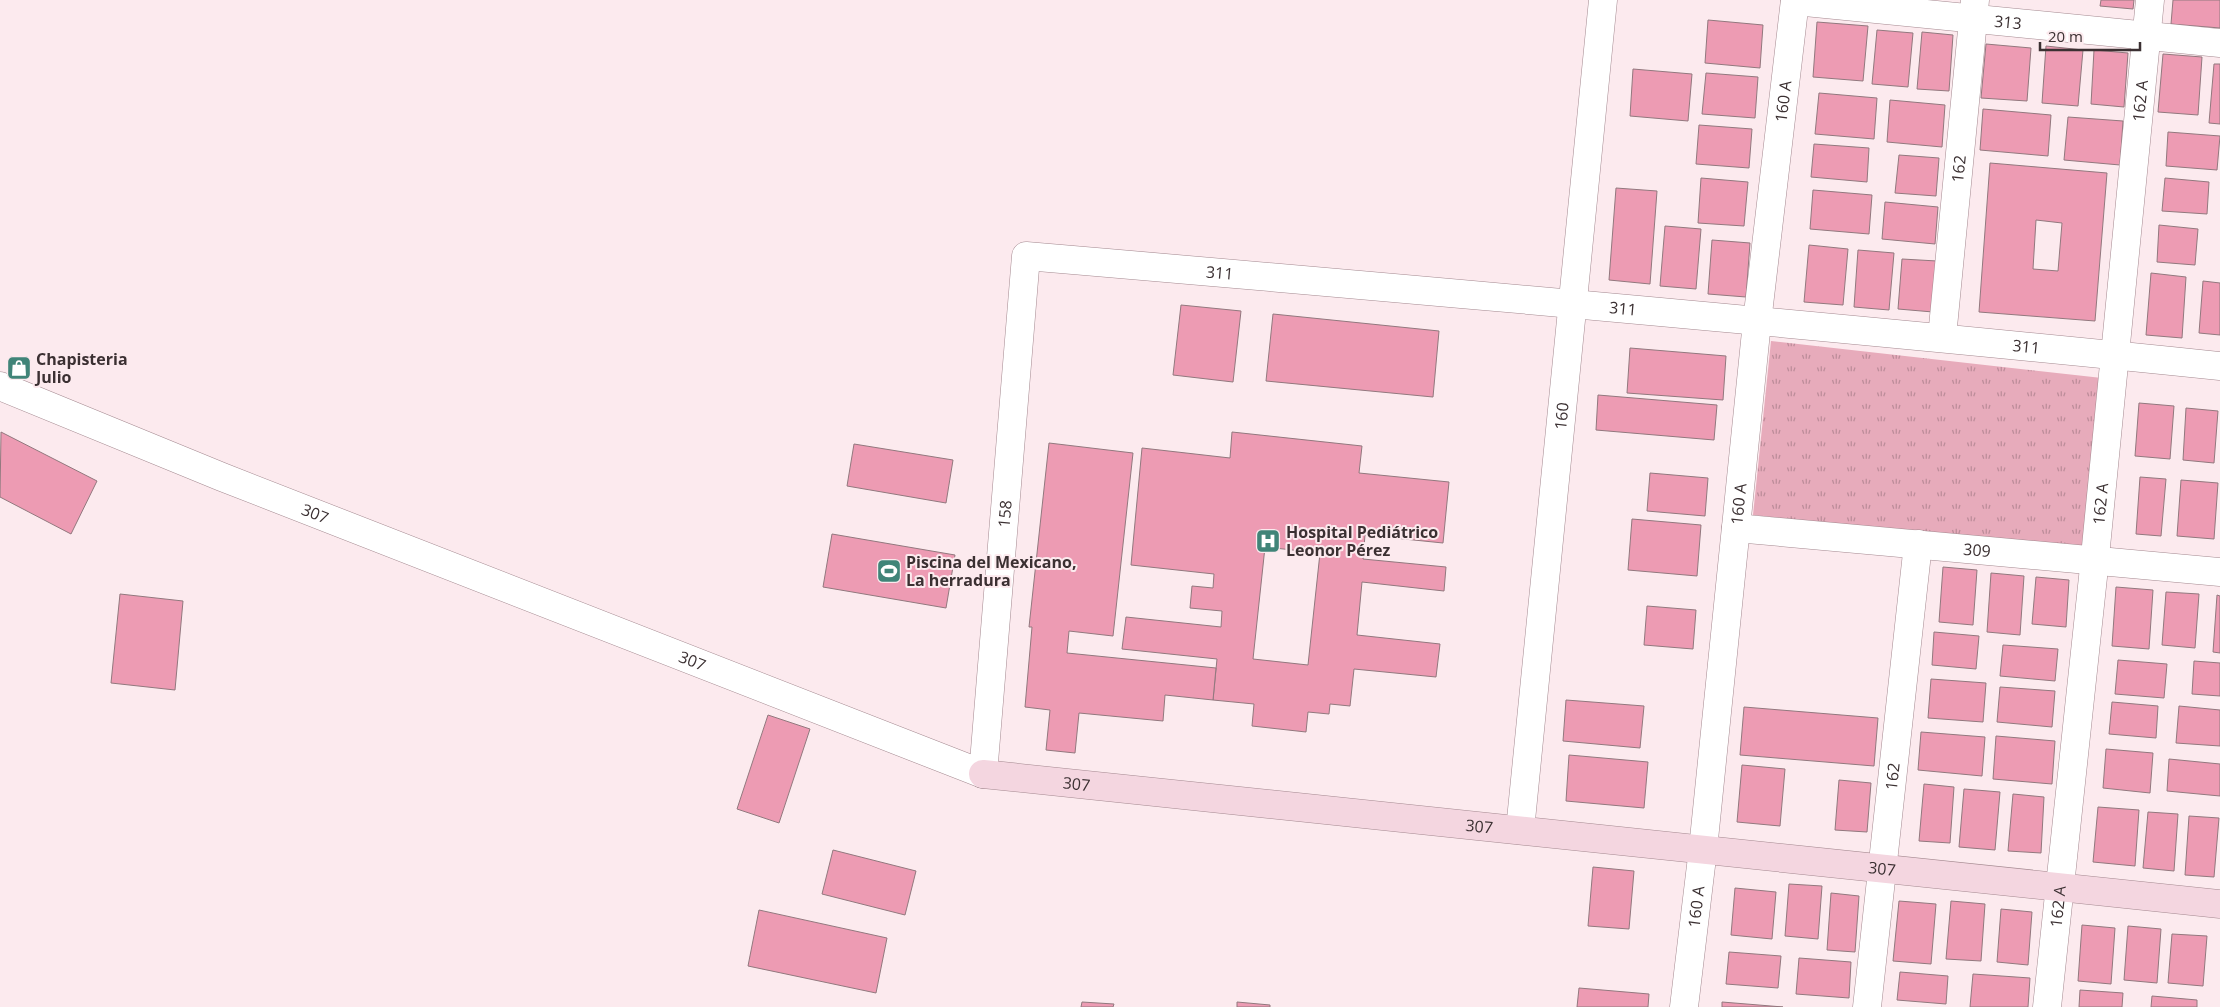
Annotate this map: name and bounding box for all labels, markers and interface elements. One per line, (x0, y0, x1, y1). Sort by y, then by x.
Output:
street label: 313 (1993, 10, 2023, 34)
scale bar (2040, 20, 2140, 52)
text: 20 m (2048, 26, 2083, 46)
street label: 162 A (2127, 78, 2153, 123)
street label: 160 A (1770, 79, 1797, 123)
street label: 162 (1946, 154, 1971, 184)
street label: 311 (1205, 261, 1234, 285)
street label: 311 (1608, 296, 1638, 321)
street label: 311 (2012, 334, 2041, 359)
place label: Chapisteria Julio (34, 348, 128, 388)
shop icon: Chapisteria Julio (6, 355, 32, 381)
street label: 160 (1549, 401, 1574, 431)
street label: 160 A (1725, 481, 1752, 526)
street label: 162 A (2087, 481, 2113, 526)
street label: 307 (298, 498, 332, 529)
street label: 158 (993, 499, 1017, 528)
place label: Hospital Pediátrico Leonor Pérez (1286, 521, 1438, 561)
hospital icon: Hospital Pediátrico Leonor Pérez (1255, 528, 1281, 554)
street label: 309 (1962, 538, 1992, 562)
place label: Piscina del Mexicano, La herradura (906, 551, 1077, 591)
sports icon: Piscina del Mexicano, La herradura (876, 558, 902, 584)
street label: 307 (676, 645, 709, 676)
street label: 162 (1880, 762, 1905, 791)
street label: 307 (1062, 771, 1091, 796)
street label: 307 (1464, 814, 1494, 839)
street label: 307 (1867, 856, 1897, 881)
street label: 160 A (1683, 884, 1710, 929)
street label: 162 A (2045, 884, 2071, 928)

